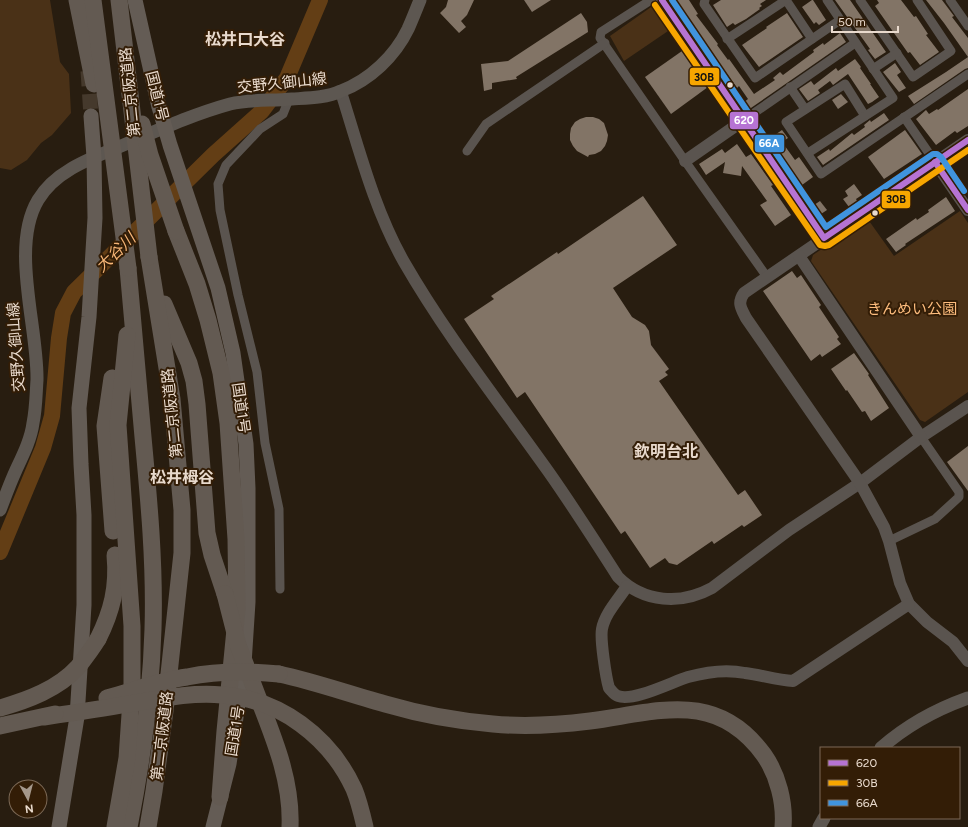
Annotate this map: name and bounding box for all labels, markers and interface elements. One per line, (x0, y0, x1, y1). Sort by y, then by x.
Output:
scale bar (832, 8, 898, 34)
text: 50 m (838, 15, 866, 29)
district label: 松井口大谷 (205, 30, 285, 49)
street label: 第二京阪道路 (116, 46, 144, 138)
line badge: 30B (689, 67, 720, 86)
street label: 国道1号 (142, 69, 172, 123)
street label: 交野久御山線 (236, 69, 328, 97)
text: 30B (694, 71, 714, 84)
unlabelled marker (725, 80, 735, 90)
line badge: 620 (729, 111, 759, 130)
text: 620 (734, 114, 754, 127)
line badge: 66A (754, 134, 785, 153)
text: 66A (759, 137, 779, 150)
line badge: 30B (881, 190, 911, 209)
text: 30B (886, 193, 906, 206)
unlabelled marker (870, 208, 880, 218)
water label: 大谷川 (91, 227, 141, 276)
park label: きんめい公園 (867, 300, 957, 318)
street label: 交野久御山線 (4, 301, 28, 393)
street label: 第二京阪道路 (158, 367, 186, 459)
street label: 国道1号 (229, 381, 253, 435)
district label: 欽明台北 (634, 442, 698, 461)
district label: 松井栂谷 (150, 468, 214, 487)
street label: 第二京阪道路 (148, 690, 176, 782)
street label: 国道1号 (222, 704, 248, 758)
legend (820, 747, 960, 819)
text: 620 (856, 756, 878, 770)
text: 30B (856, 776, 878, 790)
north arrow (8, 779, 48, 819)
text: 66A (856, 796, 878, 810)
text: N (24, 801, 34, 815)

